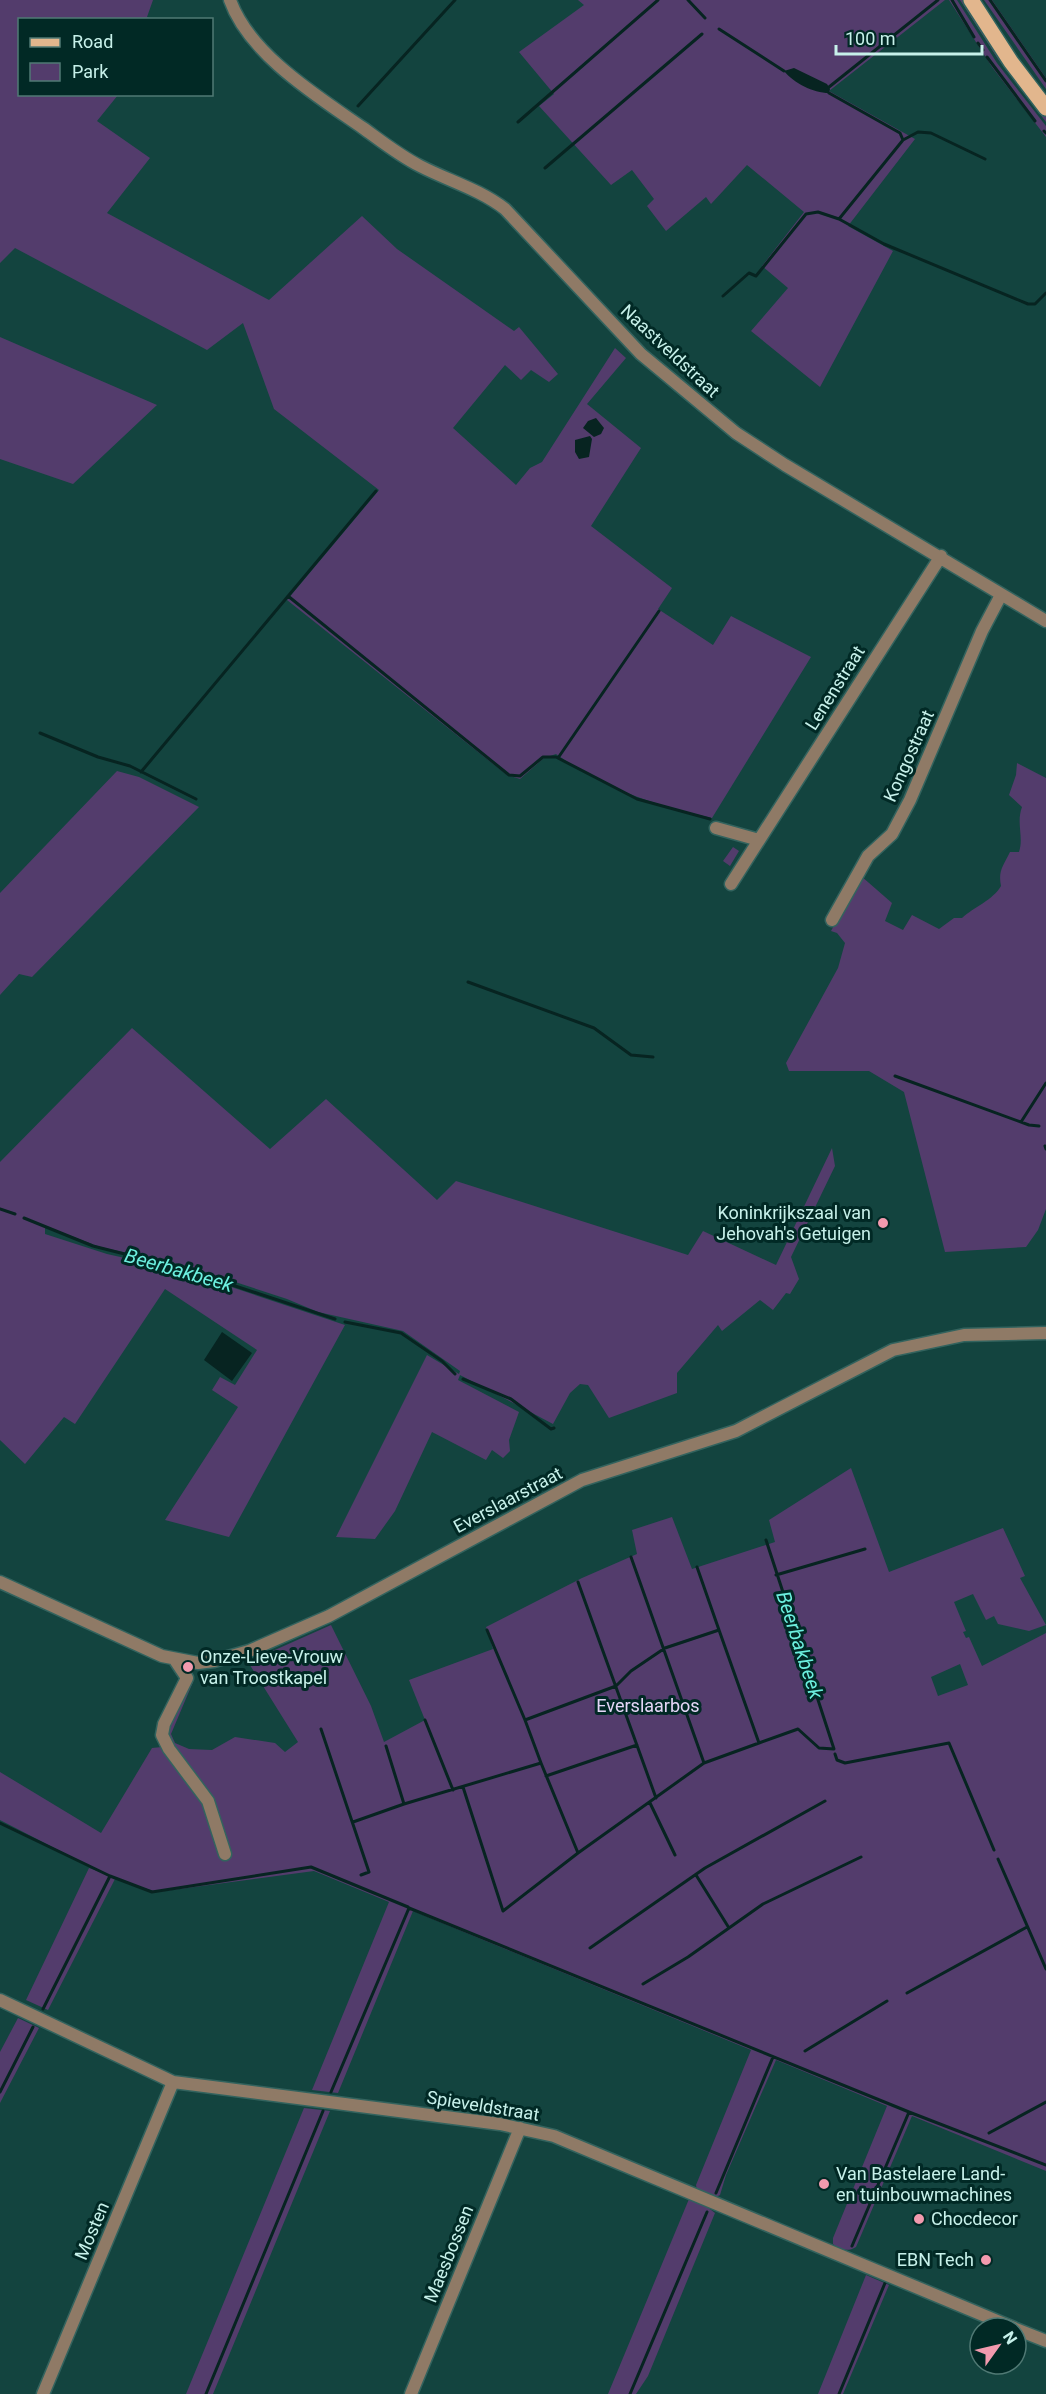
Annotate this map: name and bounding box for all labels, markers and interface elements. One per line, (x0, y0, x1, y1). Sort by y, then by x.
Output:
legend (18, 18, 213, 96)
scale bar (836, 18, 982, 56)
text: 100 m (845, 28, 896, 49)
text: Road (72, 31, 113, 52)
text: Park (72, 61, 109, 82)
street label: Naastveldstraat (617, 300, 724, 402)
street label: Lenenstraat (800, 642, 869, 734)
street label: Kongostraat (879, 707, 938, 805)
place label: Koninkrijkszaal van Jehovah's Getuigen (716, 1202, 871, 1244)
marker: Koninkrijkszaal van Jehovah's Getuigen (876, 1216, 890, 1230)
water label: Beerbakbeek (122, 1243, 237, 1297)
street label: Everslaarstraat (450, 1462, 566, 1537)
water label: Beerbakbeek (771, 1588, 829, 1703)
place label: Onze-Lieve-Vrouw van Troostkapel (200, 1646, 344, 1688)
marker: Onze-Lieve-Vrouw van Troostkapel (181, 1660, 195, 1674)
park label: Everslaarbos (596, 1695, 700, 1716)
street label: Spieveldstraat (425, 2086, 541, 2125)
place label: Van Bastelaere Land- en tuinbouwmachines (836, 2163, 1012, 2205)
marker: Van Bastelaere Land- en tuinbouwmachines (817, 2177, 831, 2191)
street label: Mosten (70, 2199, 113, 2263)
street label: Maesbossen (420, 2202, 478, 2305)
place label: Chocdecor (931, 2208, 1018, 2229)
marker: Chocdecor (912, 2212, 926, 2226)
place label: EBN Tech (897, 2249, 974, 2270)
marker: EBN Tech (979, 2253, 993, 2267)
north arrow (968, 2316, 1028, 2376)
text: N (999, 2328, 1021, 2348)

